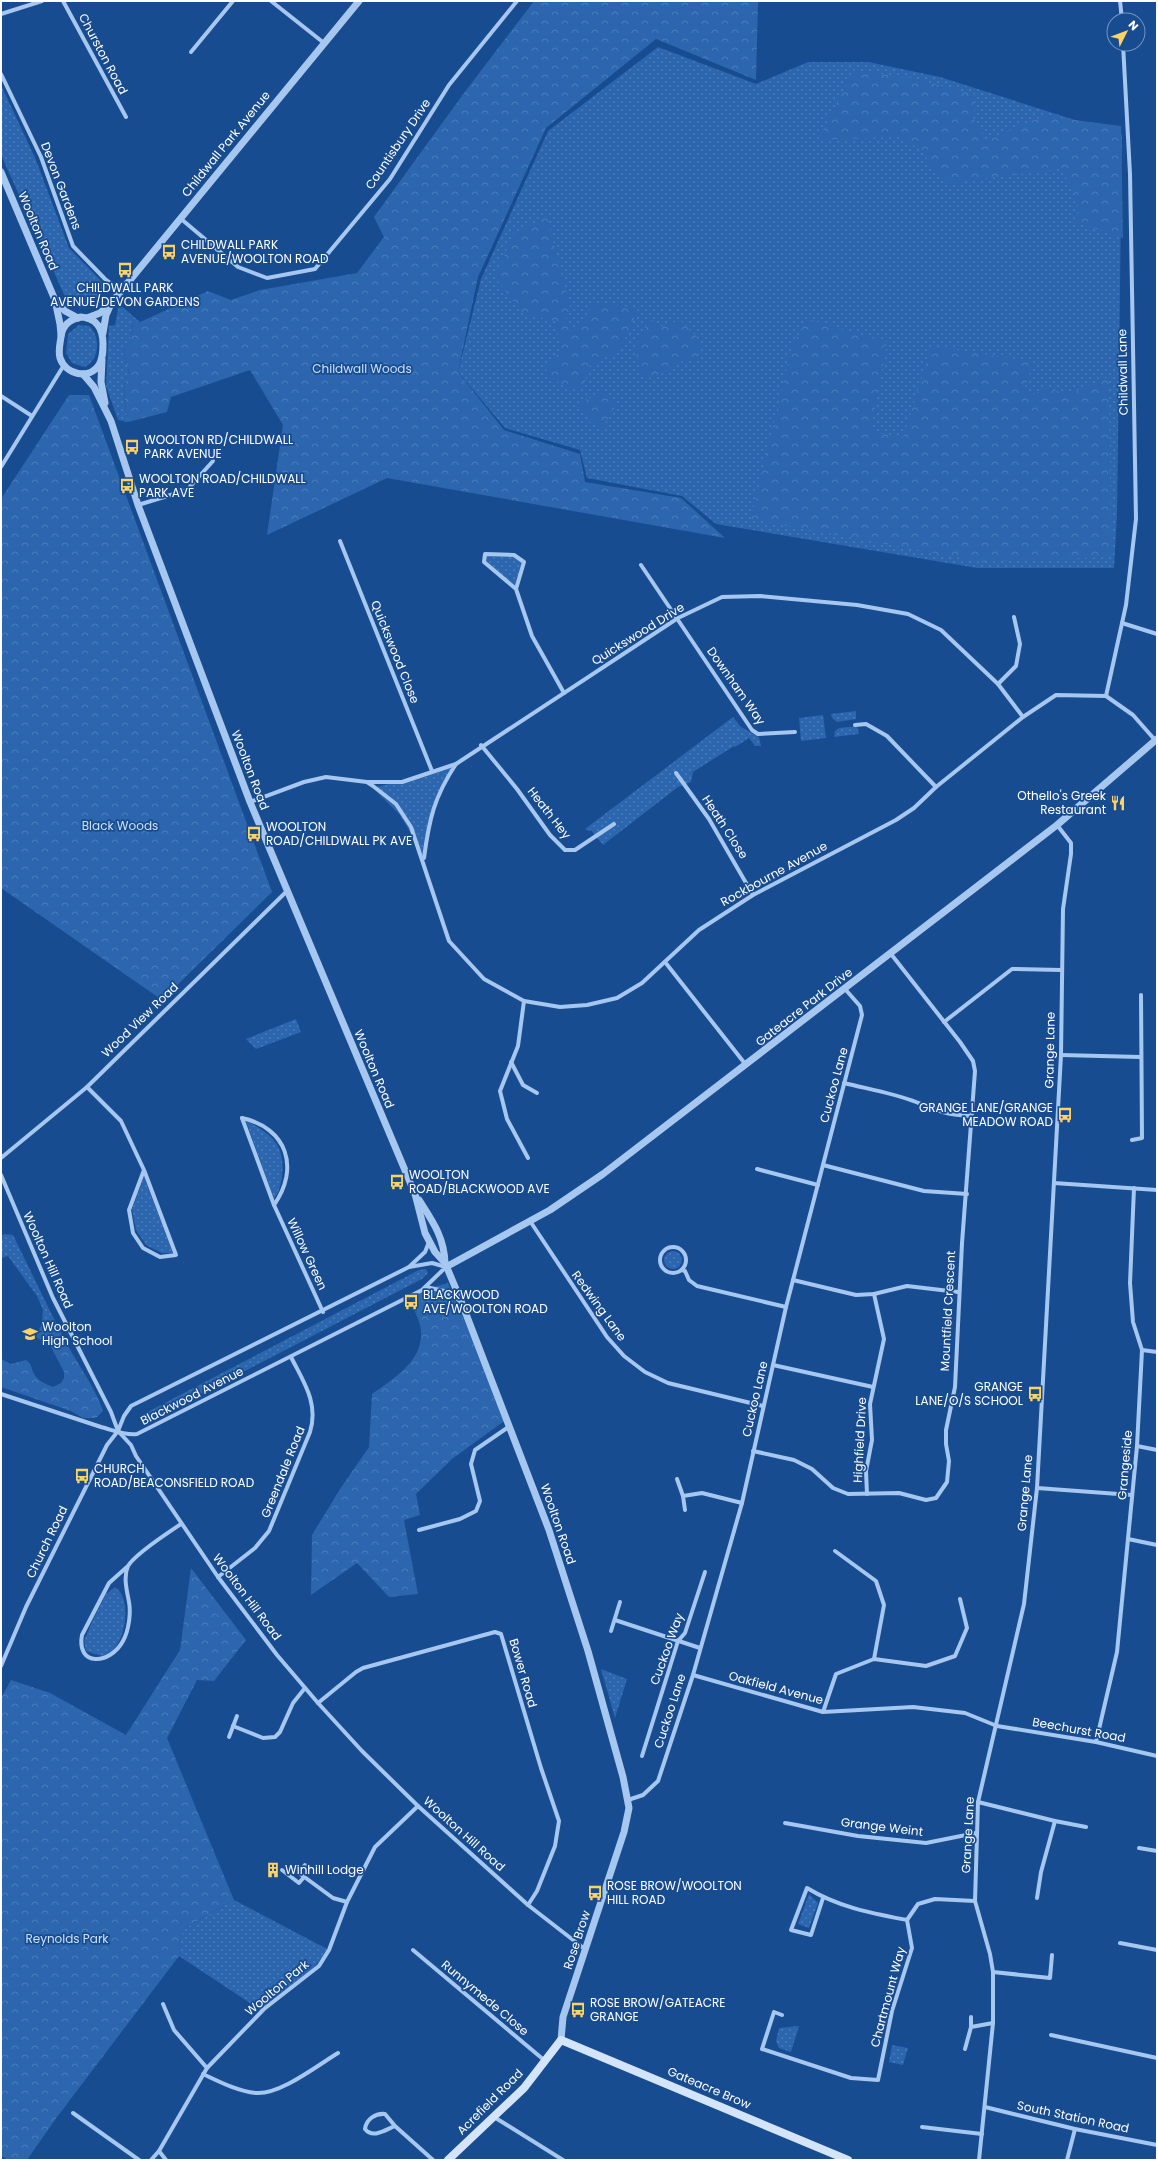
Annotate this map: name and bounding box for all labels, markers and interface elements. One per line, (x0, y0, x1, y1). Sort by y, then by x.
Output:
street label: Churston Road (75, 10, 132, 97)
north arrow (1106, 12, 1146, 52)
text: N (1125, 17, 1142, 34)
street label: Childwall Park Avenue (177, 87, 274, 200)
street label: Countisbury Drive (361, 95, 434, 192)
street label: Devon Gardens (37, 140, 86, 232)
street label: Woolton Road (14, 189, 63, 273)
place label: CHILDWALL PARK AVENUE/WOOLTON ROAD (181, 236, 328, 267)
bus stop icon: CHILDWALL PARK AVENUE/WOOLTON ROAD (160, 243, 178, 261)
bus stop icon: CHILDWALL PARK AVENUE/DEVON GARDENS (116, 261, 134, 279)
place label: CHILDWALL PARK AVENUE/DEVON GARDENS (50, 279, 200, 310)
street label: Childwall Lane (1113, 329, 1132, 415)
park label: Childwall Woods (312, 360, 412, 377)
place label: WOOLTON RD/CHILDWALL PARK AVENUE (144, 431, 293, 462)
bus stop icon: WOOLTON RD/CHILDWALL PARK AVENUE (123, 438, 141, 456)
place label: WOOLTON ROAD/CHILDWALL PARK AVE (139, 470, 306, 501)
bus stop icon: WOOLTON ROAD/CHILDWALL PARK AVE (118, 477, 136, 495)
street label: Quickswood Close (367, 598, 424, 706)
street label: Quickswood Drive (588, 598, 687, 669)
street label: Downham Way (703, 643, 770, 728)
street label: Woolton Road (227, 727, 273, 812)
street label: Heath Hey (524, 783, 575, 842)
place label: Othello's Greek Restaurant (1017, 787, 1107, 818)
street label: Heath Close (698, 792, 752, 862)
restaurant icon: Othello's Greek Restaurant (1109, 794, 1127, 812)
park label: Black Woods (82, 817, 158, 834)
place label: WOOLTON ROAD/CHILDWALL PK AVE (266, 818, 412, 849)
bus stop icon: WOOLTON ROAD/CHILDWALL PK AVE (245, 825, 263, 843)
street label: Rockbourne Avenue (717, 837, 830, 910)
street label: Gateacre Park Drive (752, 963, 856, 1050)
street label: Wood View Road (97, 978, 182, 1061)
street label: Grange Lane (1040, 1011, 1059, 1089)
street label: Woolton Road (350, 1027, 399, 1111)
street label: Cuckoo Lane (815, 1045, 852, 1124)
place label: GRANGE LANE/GRANGE MEADOW ROAD (919, 1099, 1053, 1130)
bus stop icon: GRANGE LANE/GRANGE MEADOW ROAD (1056, 1106, 1074, 1124)
place label: WOOLTON ROAD/BLACKWOOD AVE (409, 1166, 550, 1197)
bus stop icon: WOOLTON ROAD/BLACKWOOD AVE (388, 1173, 406, 1191)
street label: Woolton Hill Road (19, 1209, 77, 1311)
street label: Willow Green (283, 1215, 332, 1293)
street label: Mountfield Crescent (936, 1250, 959, 1372)
street label: Redwing Lane (568, 1267, 631, 1344)
place label: BLACKWOOD AVE/WOOLTON ROAD (423, 1286, 548, 1317)
bus stop icon: BLACKWOOD AVE/WOOLTON ROAD (402, 1293, 420, 1311)
place label: Woolton High School (42, 1318, 113, 1349)
school or university icon: Woolton High School (21, 1325, 39, 1343)
street label: Cuckoo Lane (738, 1359, 771, 1439)
street label: Blackwood Avenue (137, 1362, 246, 1429)
place label: GRANGE LANE/O/S SCHOOL (915, 1378, 1023, 1409)
bus stop icon: GRANGE LANE/O/S SCHOOL (1026, 1385, 1044, 1403)
street label: Highfield Drive (849, 1397, 870, 1483)
street label: Greendale Road (256, 1423, 309, 1520)
street label: Grangeside (1113, 1429, 1136, 1501)
street label: Grange Lane (1013, 1454, 1036, 1532)
place label: CHURCH ROAD/BEACONSFIELD ROAD (94, 1460, 254, 1491)
bus stop icon: CHURCH ROAD/BEACONSFIELD ROAD (73, 1467, 91, 1485)
street label: Woolton Road (537, 1481, 580, 1566)
street label: Church Road (22, 1503, 71, 1581)
street label: Woolton Hill Road (209, 1550, 286, 1644)
street label: Cuckoo Way (646, 1610, 688, 1687)
street label: Bower Road (505, 1636, 541, 1709)
street label: Oakfield Avenue (727, 1667, 825, 1708)
street label: Cuckoo Lane (649, 1671, 690, 1750)
street label: Beechurst Road (1031, 1713, 1127, 1746)
street label: Woolton Hill Road (420, 1792, 509, 1875)
street label: Grange Lane (957, 1796, 978, 1874)
street label: Grange Weint (840, 1813, 924, 1840)
building icon: Winhill Lodge (264, 1861, 282, 1879)
place label: Winhill Lodge (285, 1861, 364, 1878)
place label: ROSE BROW/WOOLTON HILL ROAD (607, 1877, 742, 1908)
bus stop icon: ROSE BROW/WOOLTON HILL ROAD (586, 1884, 604, 1902)
street label: Rose Brow (559, 1908, 594, 1972)
park label: Reynolds Park (25, 1930, 109, 1947)
street label: Chartmount Way (866, 1944, 909, 2049)
street label: Woolton Park (241, 1955, 313, 2019)
street label: Runnymede Close (438, 1956, 533, 2039)
place label: ROSE BROW/GATEACRE GRANGE (590, 1994, 726, 2025)
bus stop icon: ROSE BROW/GATEACRE GRANGE (569, 2001, 587, 2019)
street label: Gateacre Brow (665, 2062, 754, 2113)
street label: Acrefield Road (453, 2065, 526, 2138)
street label: South Station Road (1015, 2096, 1131, 2137)

